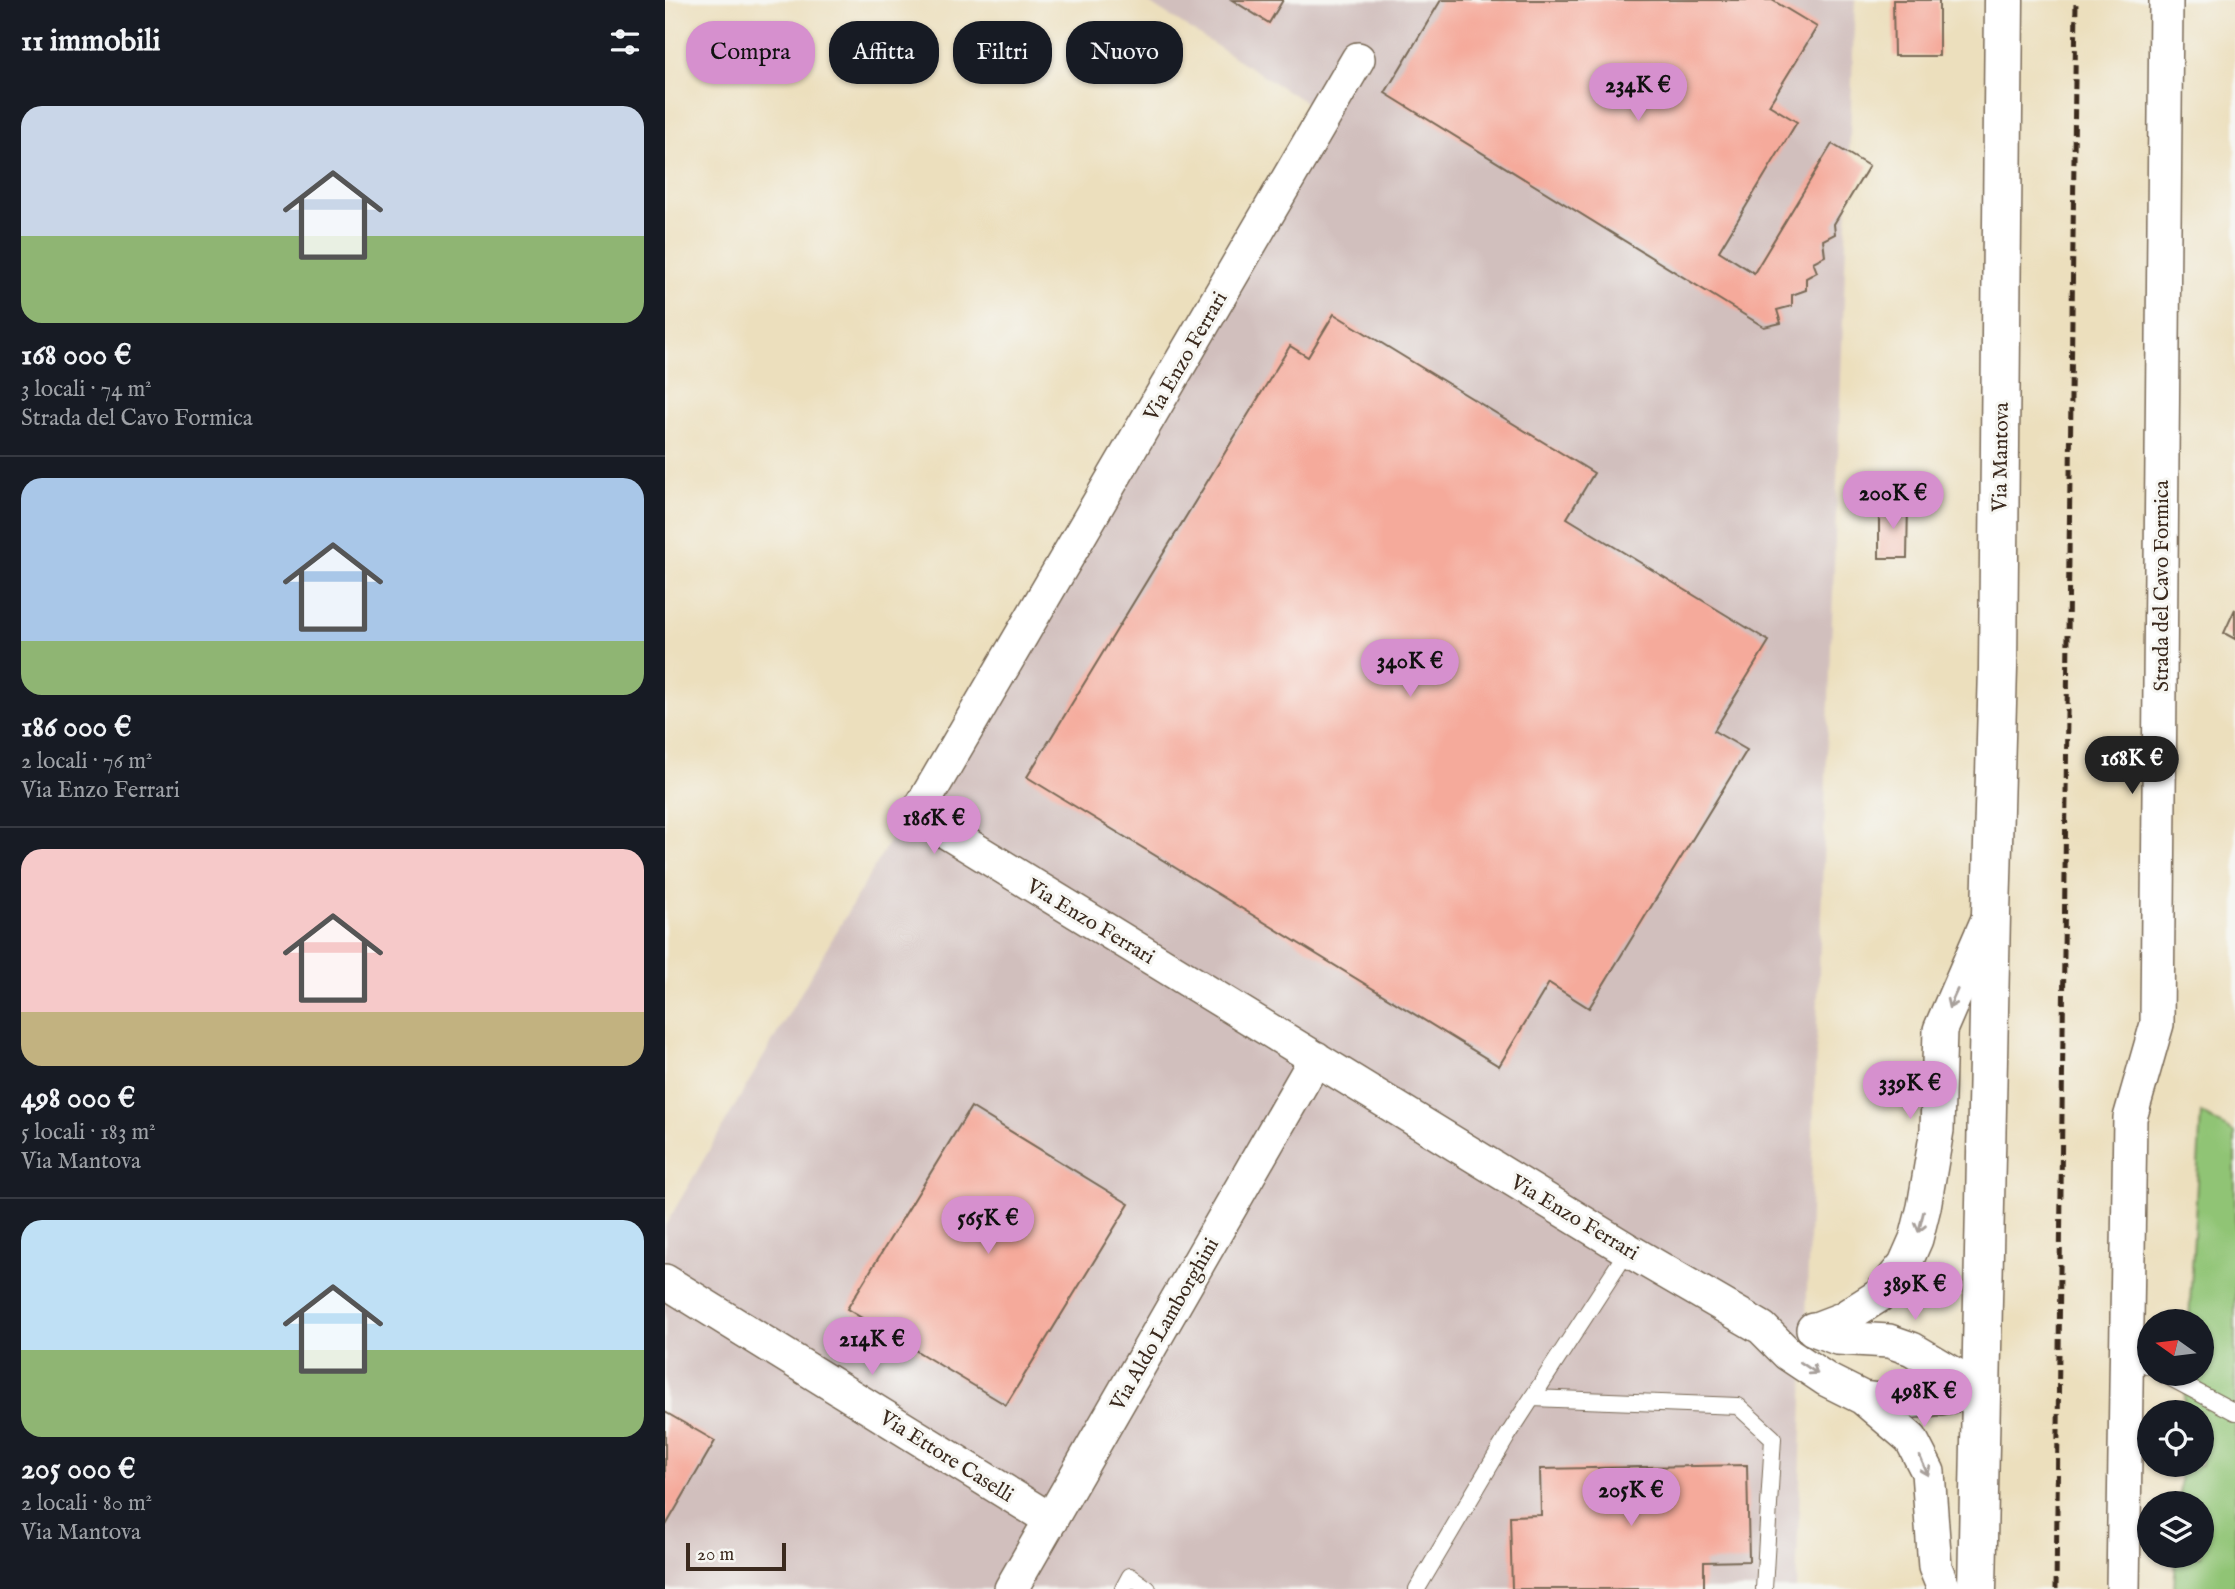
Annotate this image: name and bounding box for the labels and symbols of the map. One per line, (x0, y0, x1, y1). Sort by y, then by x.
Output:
pin: 234K € (1581, 64, 1695, 123)
street label: Via Enzo Ferrari (1138, 287, 1234, 427)
street label: Via Mantova (1987, 401, 2016, 513)
pin: 200K € (1836, 472, 1950, 531)
street label: Strada del Cavo Formica (2149, 479, 2176, 692)
pin: 340K € (1353, 640, 1467, 699)
pin: 168K € (2075, 736, 2189, 796)
pin: 186K € (877, 796, 991, 856)
street label: Via Enzo Ferrari (1020, 873, 1159, 971)
one-way arrow (1946, 988, 1959, 1009)
pin: 339K € (1853, 1062, 1967, 1121)
street label: Via Enzo Ferrari (1504, 1169, 1643, 1267)
pin: 565K € (931, 1196, 1045, 1256)
one-way arrow (1914, 1210, 1927, 1233)
street label: Via Aldo Lamborghini (1104, 1233, 1226, 1417)
pin: 389K € (1858, 1262, 1972, 1322)
north arrow (2137, 1309, 2214, 1386)
pin: 214K € (815, 1318, 929, 1377)
one-way arrow (1799, 1361, 1818, 1375)
pin: 498K € (1867, 1370, 1981, 1429)
street label: Via Ettore Caselli (873, 1405, 1018, 1509)
one-way arrow (1918, 1455, 1931, 1476)
pin: 205K € (1574, 1468, 1688, 1528)
scale bar (686, 1540, 786, 1572)

